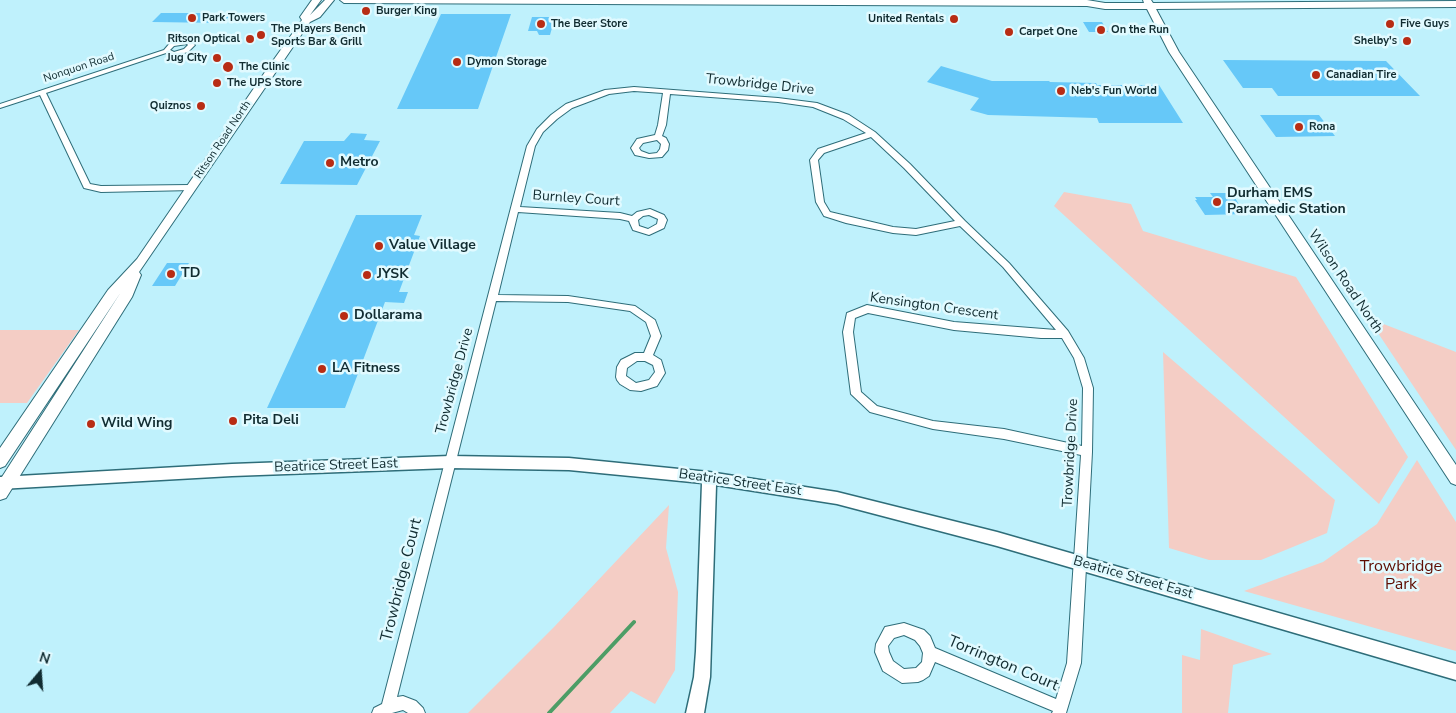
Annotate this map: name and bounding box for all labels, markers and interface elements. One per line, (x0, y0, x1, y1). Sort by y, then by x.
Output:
place label: Burger King (376, 4, 437, 18)
marker: Burger King (360, 5, 372, 17)
place label: Park Towers (202, 11, 265, 25)
marker: Park Towers (186, 12, 198, 24)
place label: United Rentals (868, 12, 944, 26)
marker: United Rentals (948, 13, 960, 25)
place label: The Beer Store (551, 17, 628, 31)
place label: Five Guys (1400, 17, 1449, 31)
marker: The Beer Store (535, 18, 547, 30)
marker: Five Guys (1384, 18, 1396, 30)
place label: The Players Bench Sports Bar & Grill (271, 22, 366, 48)
place label: On the Run (1111, 23, 1169, 37)
marker: On the Run (1095, 24, 1107, 36)
place label: Carpet One (1019, 25, 1077, 39)
marker: Carpet One (1003, 26, 1015, 38)
marker: The Players Bench Sports Bar & Grill (255, 29, 267, 41)
place label: Ritson Optical (167, 32, 240, 46)
marker: Ritson Optical (244, 33, 256, 45)
place label: Shelby's (1354, 34, 1397, 48)
marker: Shelby's (1401, 35, 1413, 47)
street label: Nonquon Road (42, 50, 116, 86)
place label: Jug City (167, 51, 207, 65)
marker: Jug City (211, 52, 223, 64)
place label: Dymon Storage (467, 55, 547, 69)
marker: Dymon Storage (451, 56, 463, 68)
marker: The Clinic (221, 60, 235, 74)
place label: The Clinic (239, 60, 289, 74)
place label: Canadian Tire (1326, 68, 1396, 82)
marker: Canadian Tire (1310, 69, 1322, 81)
street label: Trowbridge Drive (705, 71, 815, 99)
place label: The UPS Store (227, 76, 302, 90)
marker: The UPS Store (211, 77, 223, 89)
place label: Neb's Fun World (1071, 84, 1157, 98)
marker: Neb's Fun World (1055, 85, 1067, 97)
street label: Ritson Road North (192, 98, 254, 182)
place label: Quiznos (150, 99, 191, 113)
marker: Quiznos (195, 100, 207, 112)
place label: Rona (1309, 120, 1335, 134)
marker: Rona (1293, 121, 1305, 133)
place label: Metro (340, 155, 379, 171)
marker: Metro (324, 157, 336, 169)
place label: Durham EMS Paramedic Station (1227, 186, 1346, 218)
street label: Burnley Court (532, 188, 620, 210)
marker: Durham EMS Paramedic Station (1211, 196, 1223, 208)
street label: Wilson Road North (1304, 227, 1386, 337)
place label: Value Village (389, 238, 476, 254)
marker: Value Village (373, 240, 385, 252)
place label: TD (181, 266, 200, 282)
place label: JYSK (377, 267, 408, 283)
marker: TD (165, 268, 177, 280)
marker: JYSK (361, 269, 373, 281)
street label: Kensington Crescent (869, 290, 999, 324)
place label: Dollarama (354, 308, 422, 324)
marker: Dollarama (338, 310, 350, 322)
street label: Trowbridge Drive (433, 326, 477, 436)
place label: LA Fitness (332, 361, 400, 377)
marker: LA Fitness (316, 363, 328, 375)
street label: Trowbridge Drive (1060, 398, 1082, 508)
place label: Pita Deli (243, 413, 299, 429)
marker: Pita Deli (227, 415, 239, 427)
place label: Wild Wing (101, 416, 173, 432)
marker: Wild Wing (85, 418, 97, 430)
street label: Beatrice Street East (274, 455, 398, 477)
street label: Beatrice Street East (678, 466, 802, 500)
street label: Trowbridge Court (377, 516, 427, 644)
street label: Beatrice Street East (1071, 553, 1195, 603)
park label: Trowbridge Park (1360, 557, 1442, 595)
street label: Torrington Court (945, 632, 1061, 696)
north arrow (15, 648, 65, 698)
text: N (37, 648, 53, 669)

